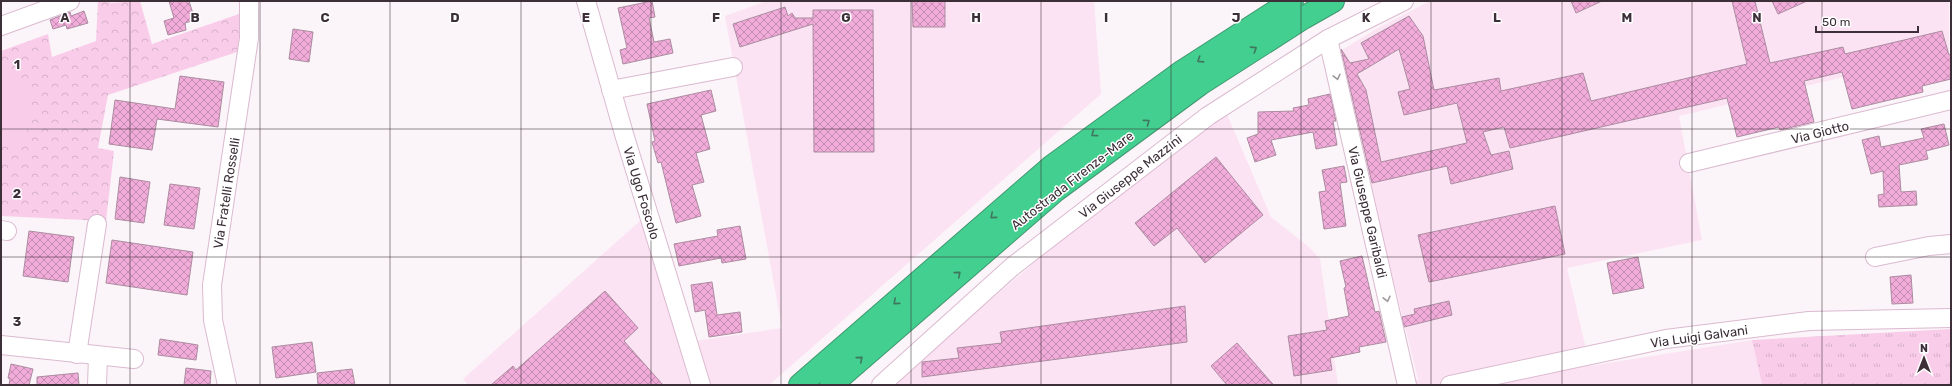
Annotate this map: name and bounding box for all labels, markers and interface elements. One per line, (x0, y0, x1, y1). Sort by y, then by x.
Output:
scale bar (1816, 8, 1918, 34)
text: A (60, 10, 70, 25)
text: B (190, 10, 200, 25)
text: C (320, 10, 330, 25)
text: D (450, 10, 460, 25)
text: E (582, 10, 590, 25)
text: F (712, 10, 720, 25)
text: G (841, 10, 851, 25)
text: H (971, 10, 981, 25)
text: I (1104, 10, 1108, 25)
text: J (1232, 10, 1240, 25)
text: K (1362, 10, 1371, 25)
text: L (1493, 10, 1501, 25)
text: M (1622, 10, 1632, 25)
text: N (1752, 10, 1762, 25)
text: 50 m (1822, 15, 1850, 29)
one-way arrow (1250, 46, 1257, 54)
one-way arrow (1198, 55, 1205, 62)
text: 1 (14, 57, 20, 72)
one-way arrow (1332, 73, 1341, 80)
street label: Via Giotto (1790, 118, 1851, 147)
one-way arrow (1142, 120, 1149, 127)
street label: Autostrada Firenze-Mare (1008, 128, 1136, 233)
one-way arrow (1091, 130, 1098, 137)
street label: Via Giuseppe Mazzini (1076, 132, 1185, 221)
street label: Via Fratelli Rosselli (210, 136, 243, 250)
street label: Via Ugo Foscolo (619, 145, 663, 242)
street label: Via Giuseppe Garibaldi (1345, 145, 1390, 279)
text: 2 (13, 186, 21, 201)
one-way arrow (990, 211, 998, 219)
one-way arrow (954, 272, 961, 279)
one-way arrow (1383, 296, 1391, 302)
one-way arrow (893, 298, 900, 305)
text: 3 (13, 314, 22, 329)
street label: Via Luigi Galvani (1649, 322, 1749, 352)
north arrow (1904, 338, 1944, 378)
text: N (1920, 342, 1928, 355)
one-way arrow (856, 357, 863, 364)

